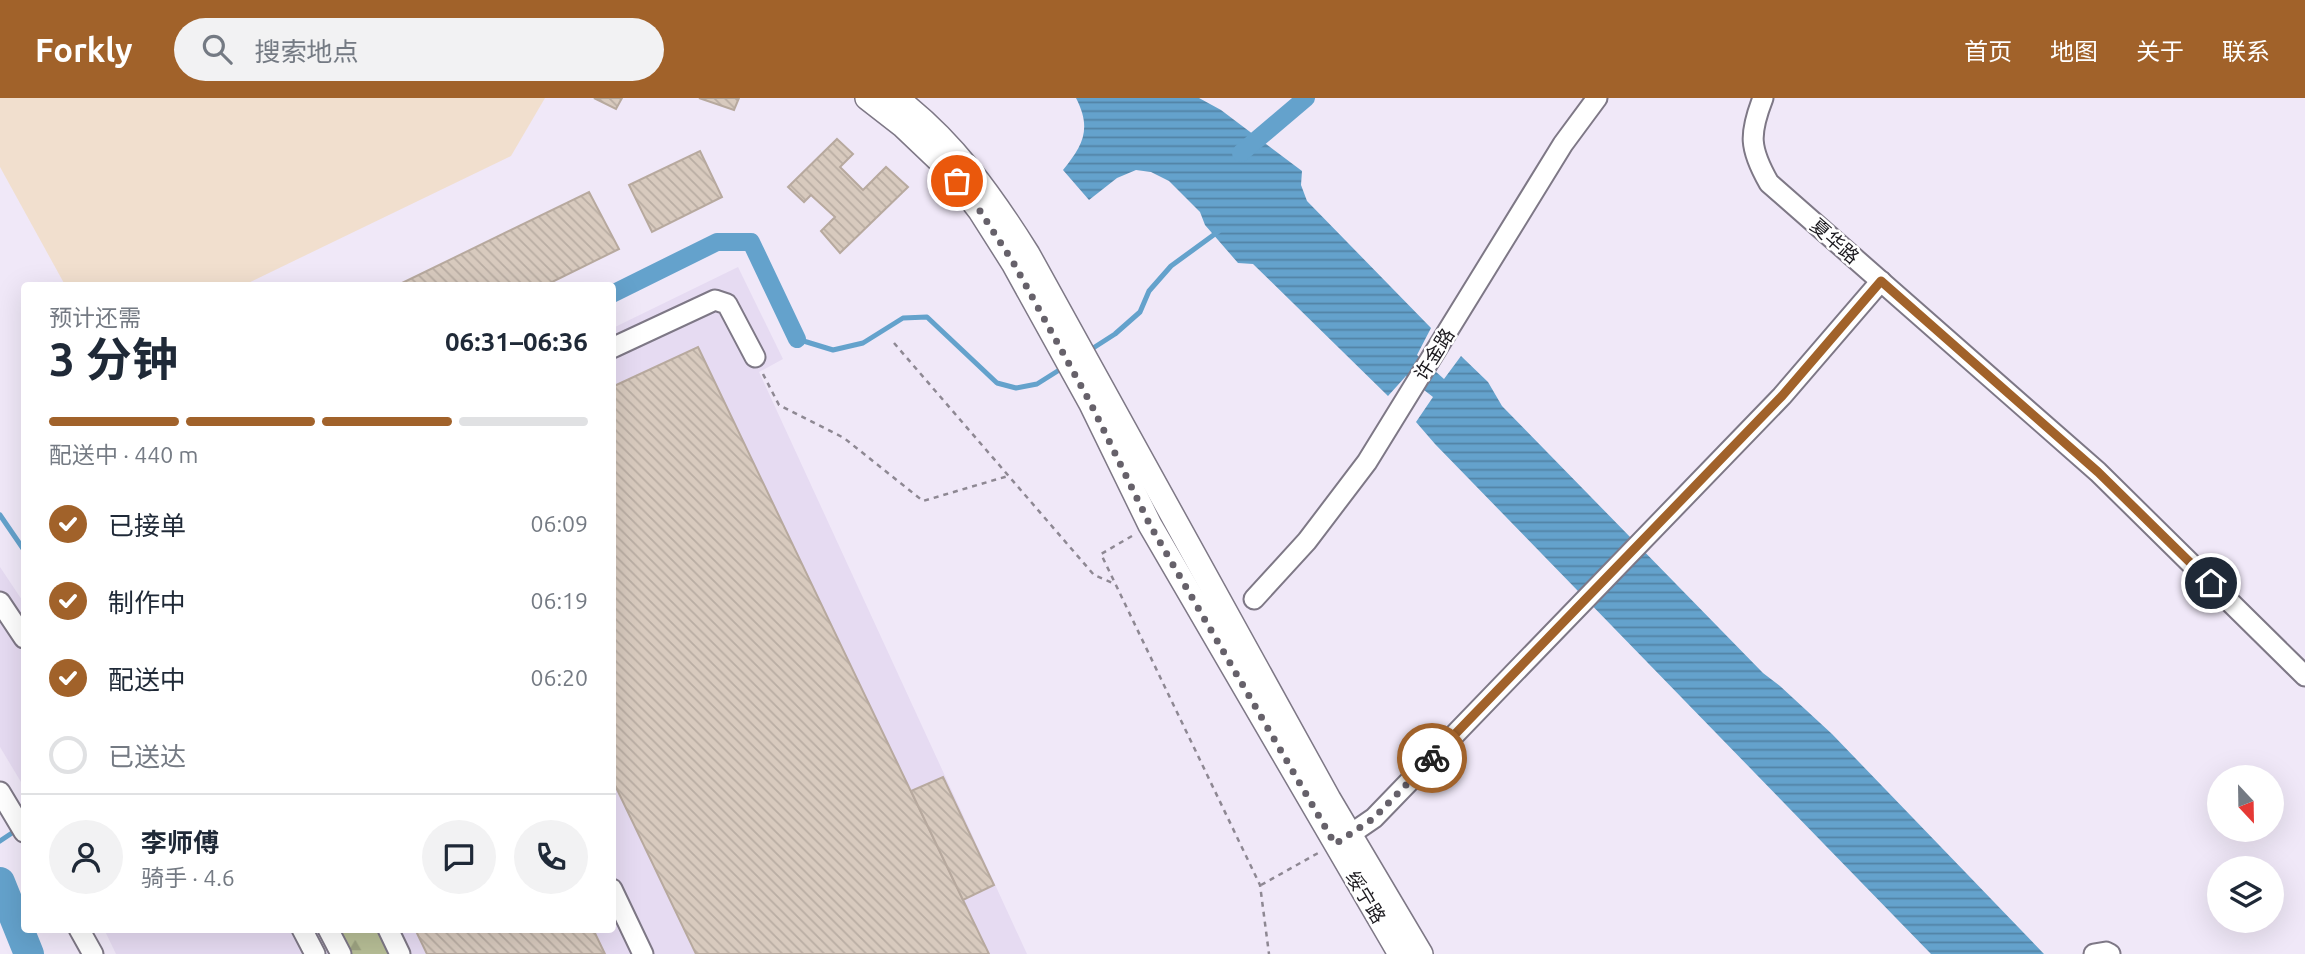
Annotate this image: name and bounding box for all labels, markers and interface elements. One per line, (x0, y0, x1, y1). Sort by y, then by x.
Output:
search box (174, 18, 664, 81)
icon: search (198, 30, 236, 68)
text: Forkly (35, 31, 132, 68)
text: 搜索地点 (254, 37, 359, 66)
text: 首页 (1964, 38, 2012, 65)
text: 地图 (2050, 38, 2098, 65)
text: 关于 (2136, 38, 2184, 65)
text: 联系 (2222, 38, 2270, 65)
pin (927, 151, 987, 211)
icon: bag (938, 162, 976, 200)
street label: 夏华路 (1806, 214, 1864, 268)
text: 预计还需 (49, 305, 141, 330)
street label: 许金路 (1410, 324, 1458, 384)
text: 06:31–06:36 (445, 327, 588, 356)
text: 3 分钟 (49, 333, 178, 385)
text: 配送中 · 440 m (49, 442, 198, 467)
icon: check (49, 505, 87, 543)
text: 已接单 (108, 511, 186, 540)
text: 06:09 (530, 511, 588, 536)
pin (2181, 553, 2241, 613)
icon: home (2192, 564, 2230, 602)
icon: check (49, 582, 87, 620)
text: 制作中 (108, 588, 186, 617)
text: 06:19 (530, 588, 588, 613)
icon: check (49, 659, 87, 697)
text: 配送中 (108, 665, 186, 694)
text: 06:20 (530, 665, 588, 690)
courier (1397, 723, 1467, 793)
icon: bike (1413, 739, 1451, 777)
text: 已送达 (108, 742, 186, 771)
north arrow (2207, 765, 2284, 842)
map controls (2207, 765, 2284, 933)
button: person (49, 820, 123, 894)
button: chat (422, 820, 496, 894)
button: phone (514, 820, 588, 894)
text: 李师傅 (141, 828, 219, 857)
button: layers (2207, 856, 2284, 933)
text: 骑手 · 4.6 (141, 865, 235, 890)
street label: 绥宁路 (1342, 867, 1390, 927)

